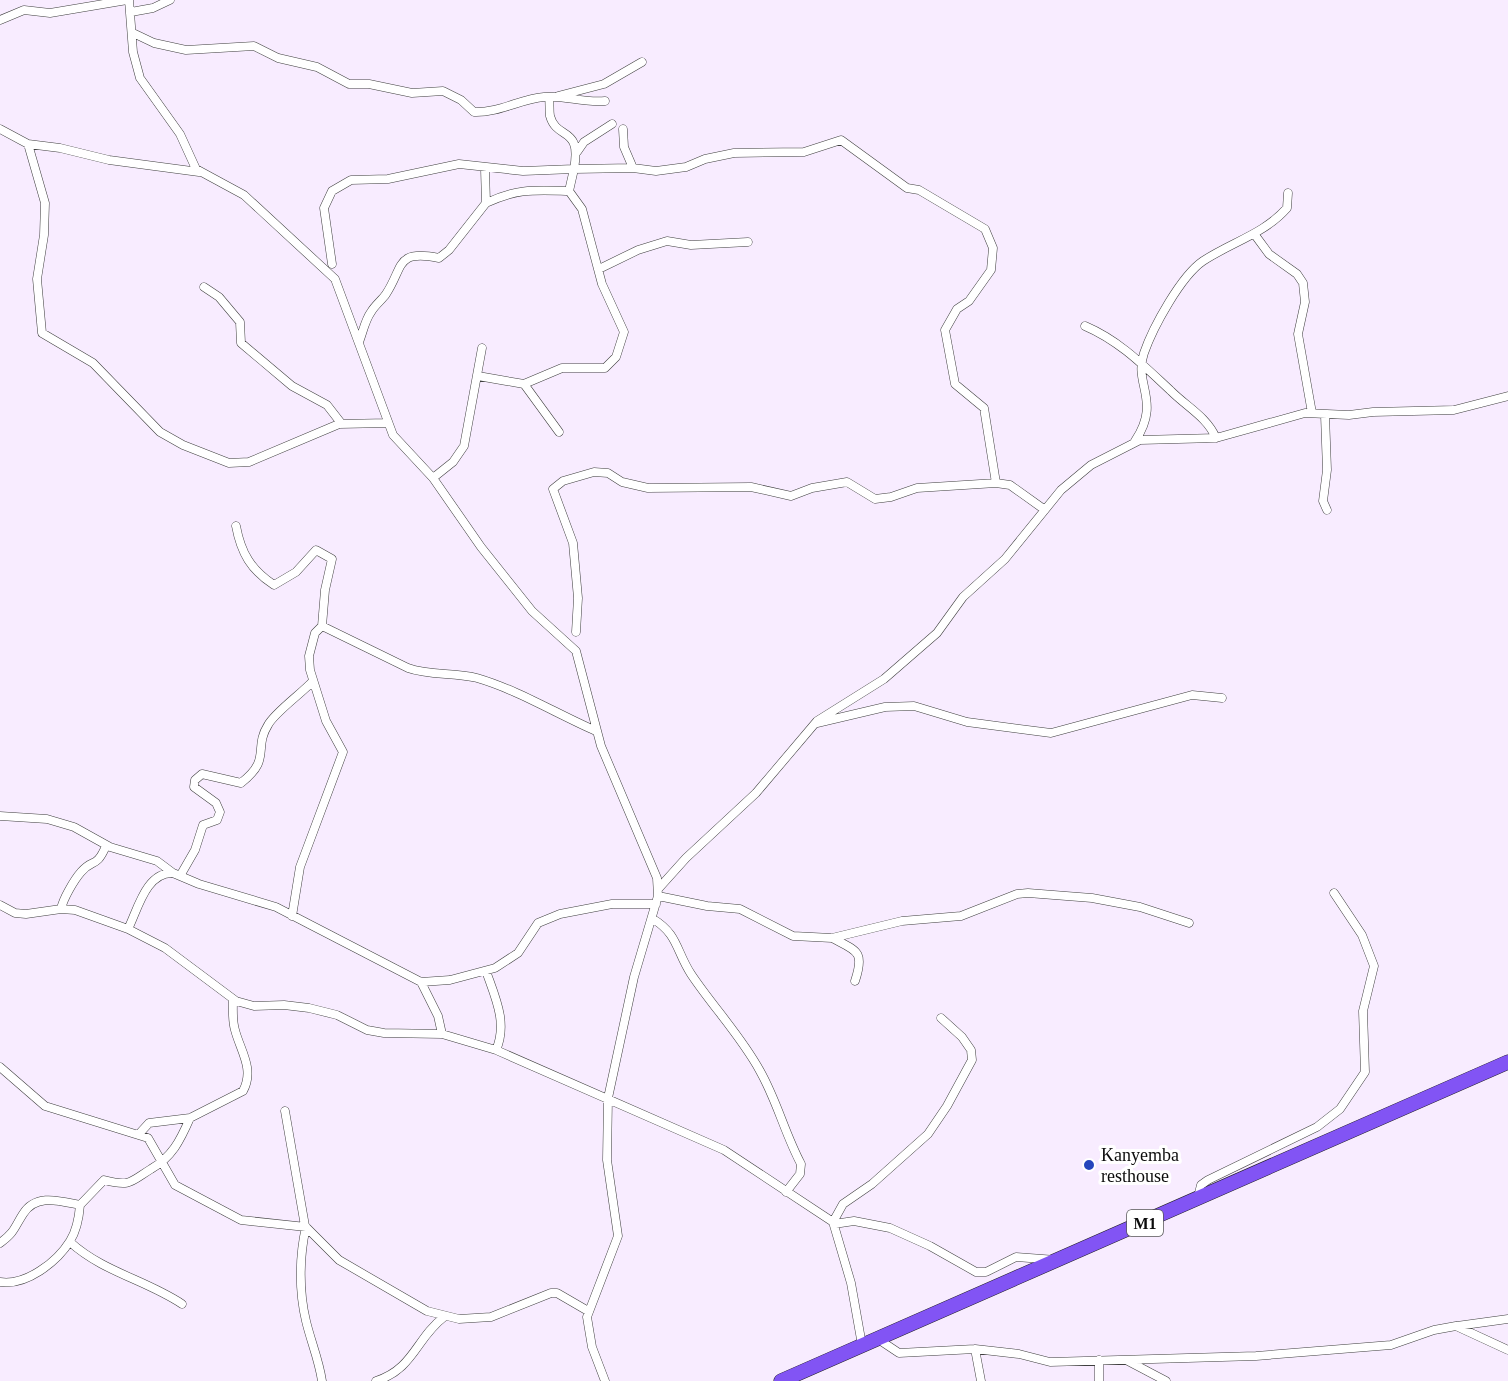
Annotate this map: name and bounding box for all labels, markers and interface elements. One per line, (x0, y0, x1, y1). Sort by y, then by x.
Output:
place label: Kanyemba resthouse (1101, 1145, 1179, 1186)
marker: Kanyemba resthouse (1082, 1158, 1096, 1172)
road number: M1 (1127, 1210, 1163, 1236)

